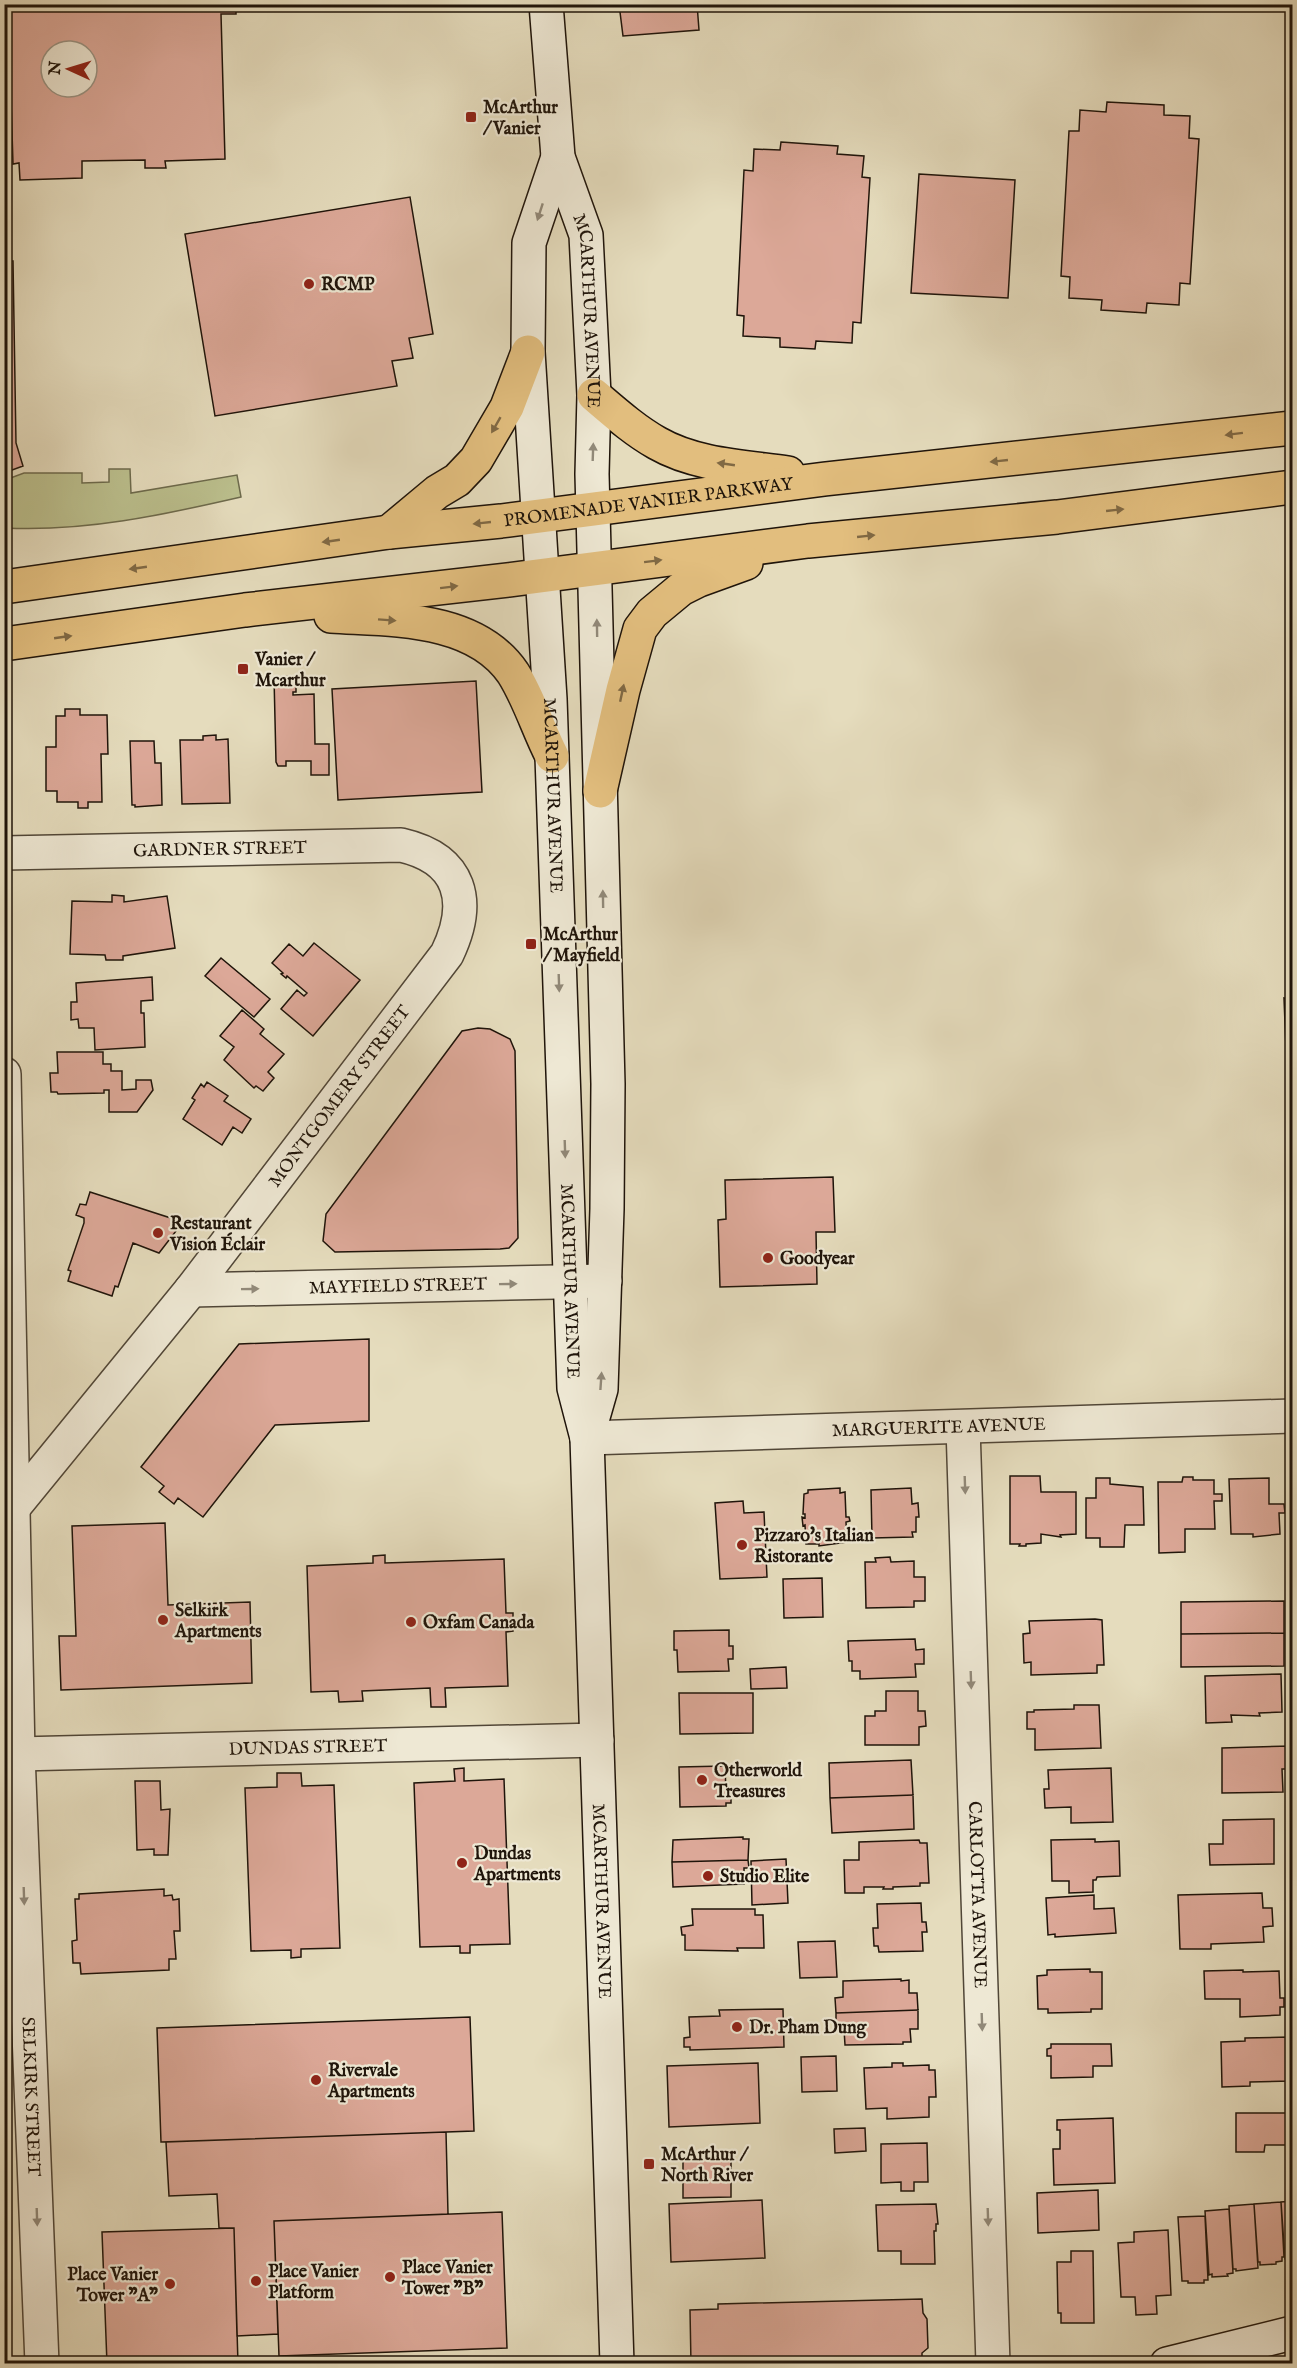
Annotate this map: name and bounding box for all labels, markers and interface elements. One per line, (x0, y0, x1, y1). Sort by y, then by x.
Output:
north arrow (39, 39, 99, 99)
text: N (46, 60, 67, 77)
place label: McArthur / Vanier (482, 97, 558, 141)
marker: McArthur / Vanier (464, 110, 478, 124)
one-way arrow (534, 203, 544, 221)
street label: MCARTHUR AVENUE (566, 211, 604, 408)
place label: RCMP (321, 274, 375, 297)
marker: RCMP (302, 277, 316, 291)
one-way arrow (491, 417, 502, 433)
one-way arrow (1225, 430, 1244, 439)
one-way arrow (588, 443, 598, 462)
one-way arrow (989, 456, 1008, 466)
one-way arrow (716, 460, 735, 469)
street label: PROMENADE VANIER PARKWAY (502, 473, 795, 534)
one-way arrow (1106, 505, 1125, 515)
one-way arrow (472, 518, 491, 528)
one-way arrow (857, 531, 876, 541)
one-way arrow (322, 536, 341, 545)
one-way arrow (644, 556, 663, 566)
one-way arrow (129, 564, 148, 573)
one-way arrow (440, 582, 459, 592)
one-way arrow (378, 615, 397, 624)
one-way arrow (592, 618, 602, 637)
one-way arrow (53, 633, 72, 642)
place label: Vanier / Mcarthur (254, 649, 326, 693)
marker: Vanier / Mcarthur (236, 662, 250, 676)
one-way arrow (618, 684, 628, 703)
street label: MCARTHUR AVENUE (537, 697, 567, 894)
street label: GARDNER STREET (133, 837, 307, 863)
one-way arrow (598, 890, 608, 909)
place label: McArthur / Mayfield (542, 924, 620, 968)
marker: McArthur / Mayfield (524, 937, 538, 951)
one-way arrow (555, 973, 564, 992)
street label: MONTGOMERY STREET (264, 1001, 416, 1193)
one-way arrow (560, 1139, 569, 1158)
street label: MCARTHUR AVENUE (554, 1183, 584, 1379)
place label: Restaurant Vision Éclair (169, 1213, 266, 1257)
marker: Restaurant Vision Éclair (151, 1226, 165, 1240)
place label: Goodyear (780, 1248, 855, 1271)
marker: Goodyear (761, 1251, 775, 1265)
street label: MAYFIELD STREET (309, 1274, 487, 1300)
one-way arrow (498, 1279, 517, 1288)
one-way arrow (240, 1284, 259, 1293)
one-way arrow (597, 1372, 606, 1391)
street label: MARGUERITE AVENUE (831, 1414, 1046, 1443)
one-way arrow (961, 1476, 970, 1495)
place label: Pizzaro's Italian Ristorante (754, 1525, 874, 1569)
marker: Pizzaro's Italian Ristorante (735, 1538, 749, 1552)
place label: Selkirk Apartments (174, 1600, 262, 1644)
place label: Oxfam Canada (423, 1612, 535, 1635)
marker: Selkirk Apartments (156, 1613, 170, 1627)
marker: Oxfam Canada (404, 1615, 418, 1629)
one-way arrow (967, 1670, 976, 1689)
street label: DUNDAS STREET (228, 1735, 387, 1762)
place label: Otherworld Treasures (713, 1760, 802, 1804)
marker: Otherworld Treasures (695, 1773, 709, 1787)
street label: CARLOTTA AVENUE (962, 1801, 991, 1989)
street label: MCARTHUR AVENUE (586, 1803, 615, 1999)
place label: Dundas Apartments (473, 1843, 561, 1887)
marker: Dundas Apartments (455, 1856, 469, 1870)
place label: Studio Elite (720, 1866, 810, 1889)
marker: Studio Elite (701, 1869, 715, 1883)
one-way arrow (19, 1887, 29, 1906)
one-way arrow (978, 2012, 987, 2031)
street label: SELKIRK STREET (15, 2016, 45, 2177)
place label: Dr. Pham Dung (749, 2017, 868, 2040)
marker: Dr. Pham Dung (730, 2020, 744, 2034)
place label: Rivervale Apartments (327, 2060, 415, 2104)
marker: Rivervale Apartments (309, 2073, 323, 2087)
place label: McArthur / North River (660, 2144, 753, 2188)
marker: McArthur / North River (642, 2157, 656, 2171)
one-way arrow (32, 2207, 41, 2226)
one-way arrow (984, 2207, 993, 2226)
place label: Place Vanier Tower "B" (401, 2257, 493, 2301)
place label: Place Vanier Platform (268, 2261, 359, 2305)
place label: Place Vanier Tower "A" (67, 2264, 158, 2308)
marker: Place Vanier Tower "B" (383, 2270, 397, 2284)
marker: Place Vanier Platform (249, 2274, 263, 2288)
marker: Place Vanier Tower "A" (163, 2277, 177, 2291)

